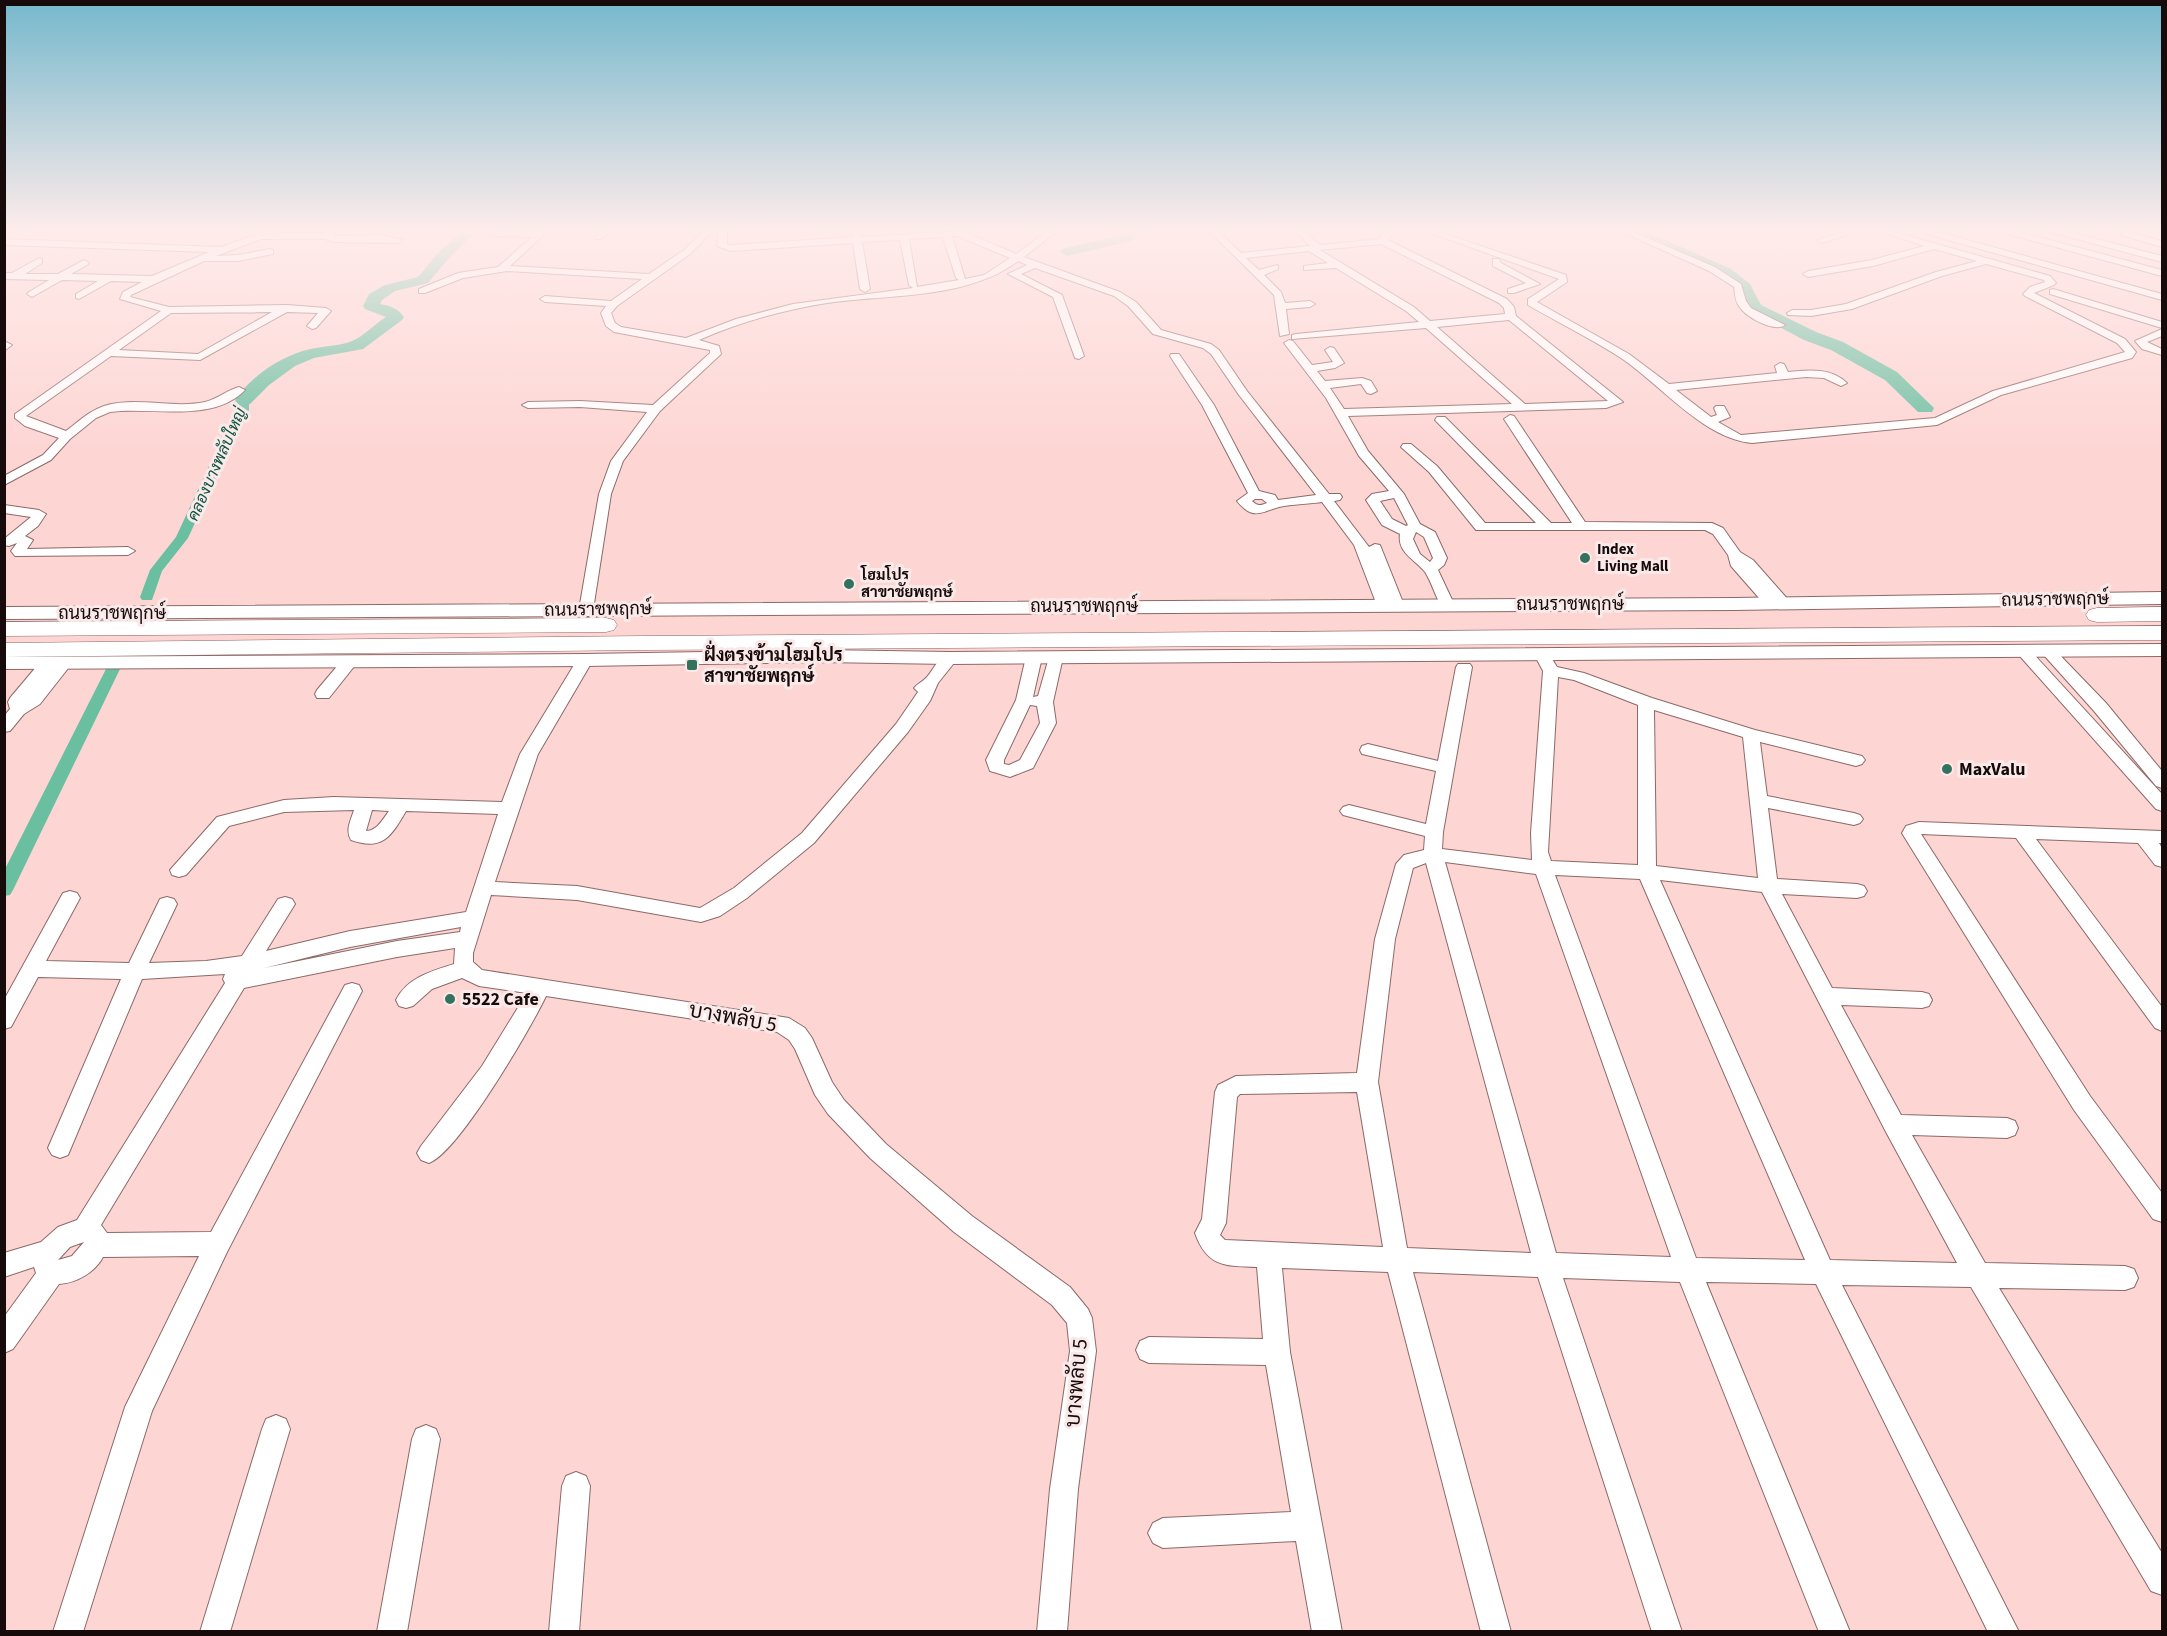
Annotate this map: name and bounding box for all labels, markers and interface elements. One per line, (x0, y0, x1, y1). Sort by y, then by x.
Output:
water label: คลองบางพลับใหญ่ (181, 403, 252, 524)
place label: Index Living Mall (1597, 539, 1669, 577)
marker: Index Living Mall (1578, 551, 1592, 565)
place label: โฮมโปร สาขาชัยพฤกษ์ (860, 564, 954, 603)
marker: โฮมโปร สาขาชัยพฤกษ์ (842, 577, 856, 591)
street label: ถนนราชพฤกษ์ (2001, 585, 2110, 613)
street label: ถนนราชพฤกษ์ (1516, 591, 1625, 617)
street label: ถนนราชพฤกษ์ (1030, 593, 1139, 619)
street label: ถนนราชพฤกษ์ (544, 595, 653, 623)
street label: ถนนราชพฤกษ์ (58, 600, 167, 626)
place label: ฝั่งตรงข้ามโฮมโปร สาขาชัยพฤกษ์ (704, 640, 843, 689)
marker: ฝั่งตรงข้ามโฮมโปร สาขาชัยพฤกษ์ (685, 658, 699, 672)
place label: MaxValu (1959, 757, 2025, 782)
marker: MaxValu (1940, 762, 1954, 776)
place label: 5522 Cafe (462, 987, 539, 1012)
marker: 5522 Cafe (443, 992, 457, 1006)
street label: บางพลับ 5 (687, 995, 779, 1039)
street label: บางพลับ 5 (1057, 1337, 1095, 1429)

